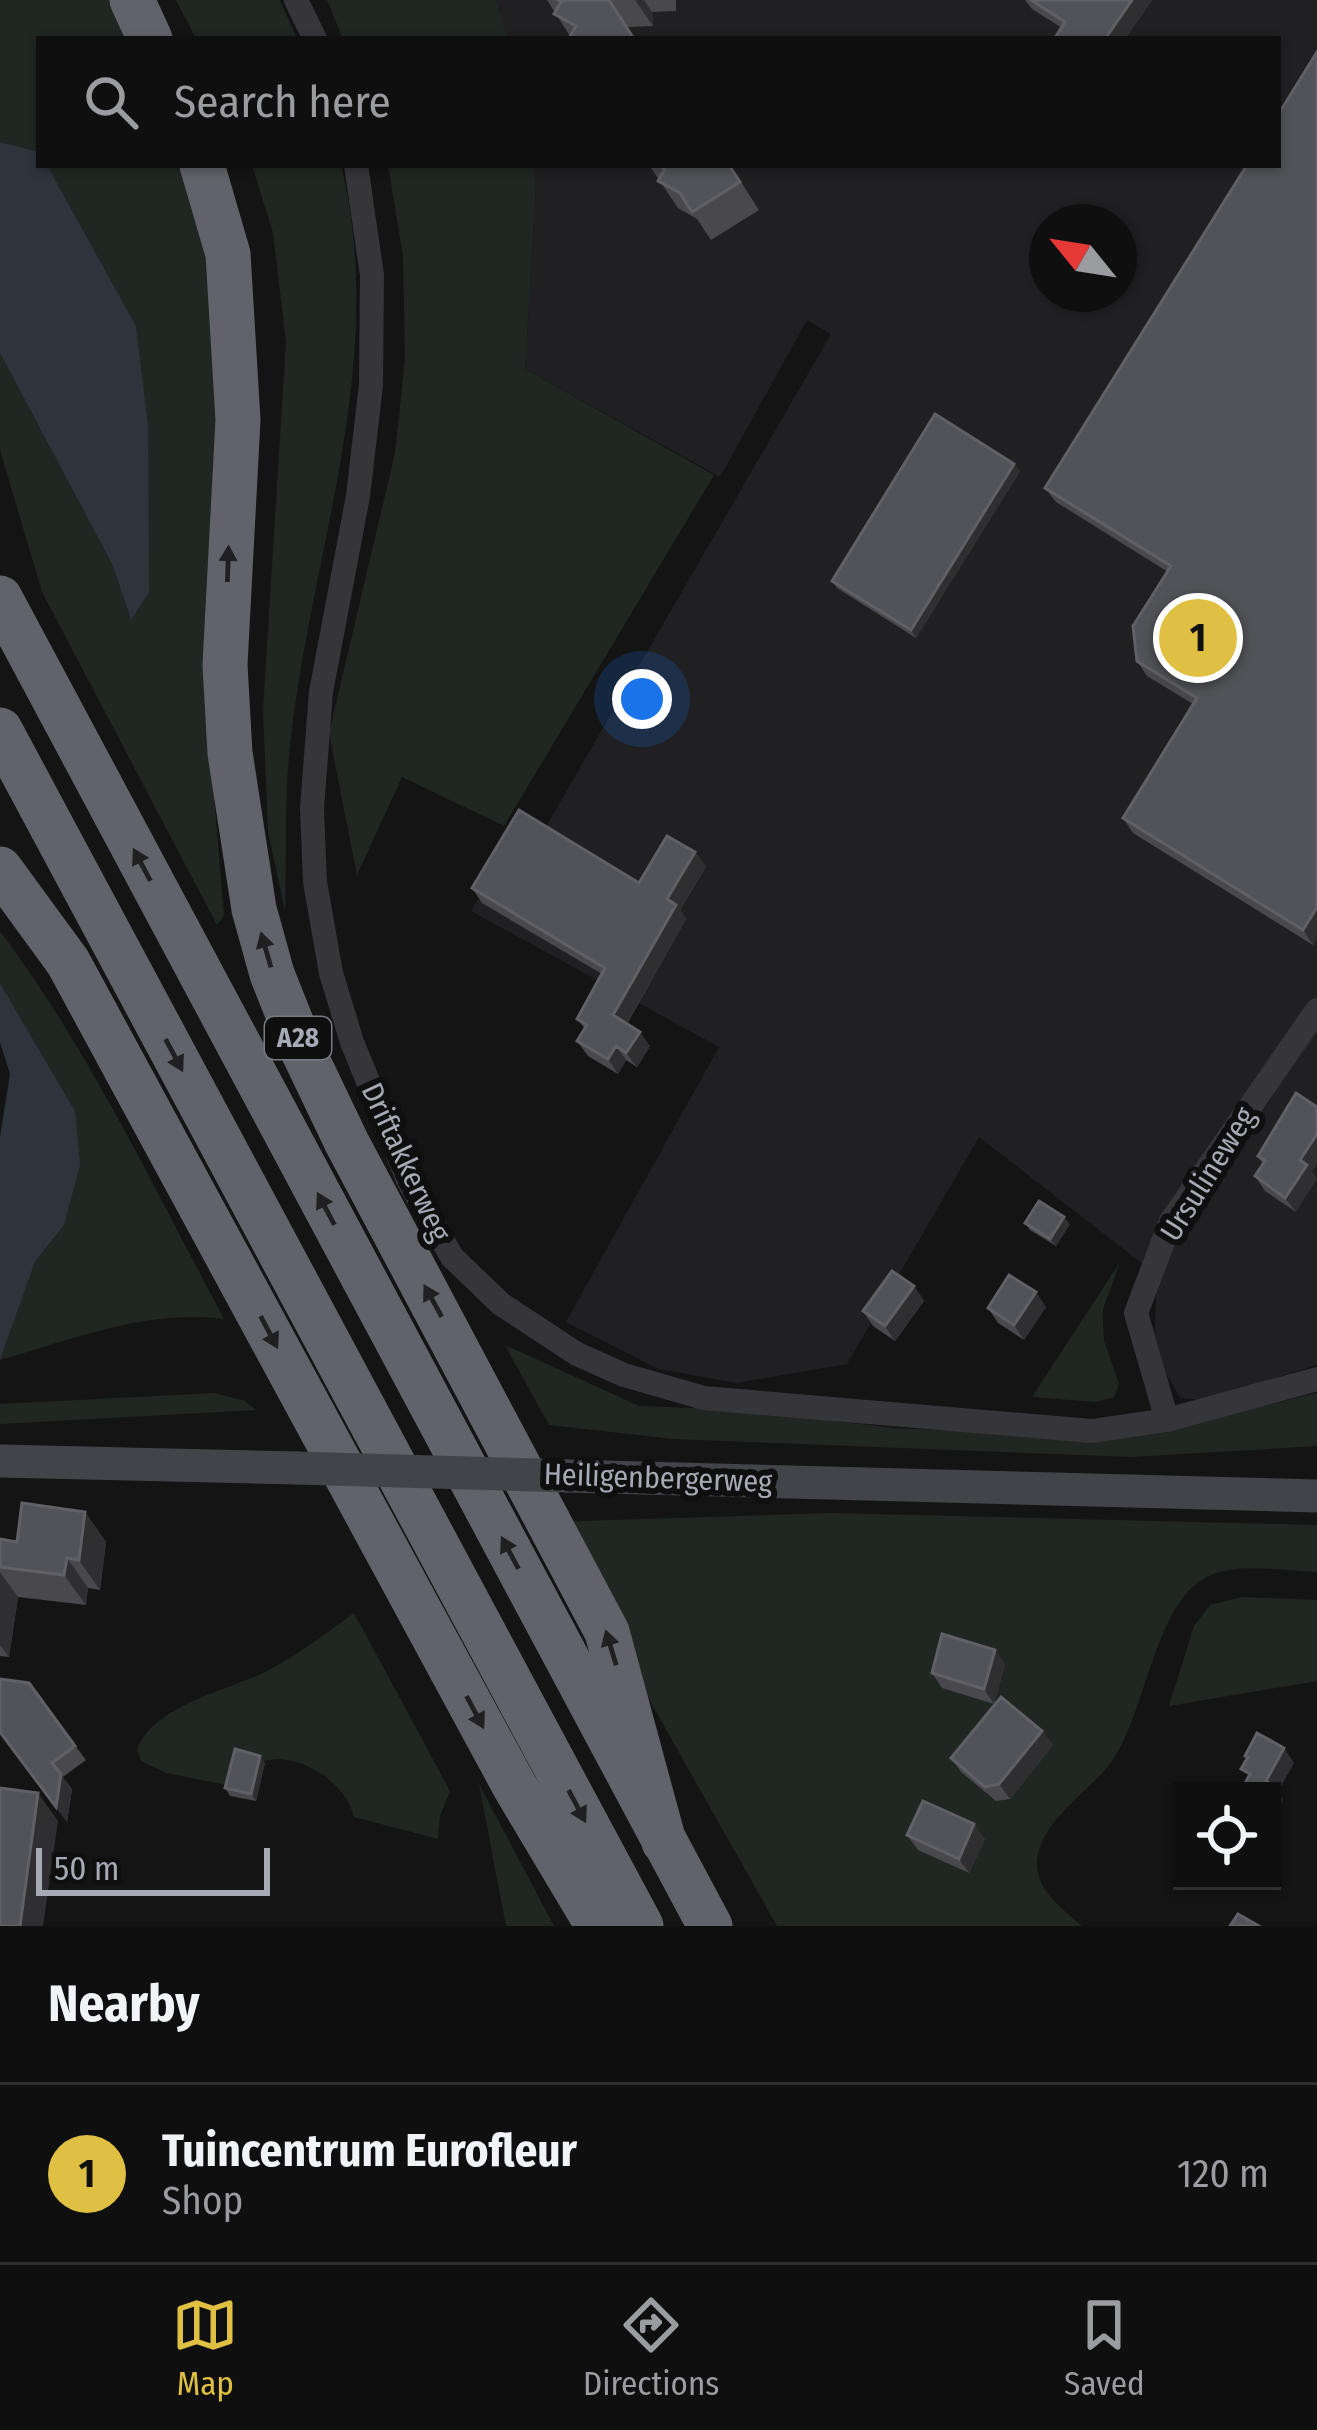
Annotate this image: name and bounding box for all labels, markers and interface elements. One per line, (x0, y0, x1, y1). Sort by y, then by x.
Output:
search box (36, 36, 1281, 168)
icon: search (78, 69, 144, 135)
text: Search here (174, 75, 391, 129)
north arrow (1029, 204, 1137, 312)
one-way arrow (219, 544, 238, 582)
pin: 1 (1159, 593, 1237, 683)
your location (612, 669, 672, 729)
one-way arrow (133, 848, 153, 883)
one-way arrow (255, 931, 274, 968)
road number: A28 (265, 1017, 331, 1059)
one-way arrow (163, 1038, 184, 1073)
street label: Driftakkerweg (354, 1077, 459, 1248)
street label: Ursulineweg (1153, 1100, 1264, 1248)
one-way arrow (316, 1192, 337, 1227)
one-way arrow (424, 1285, 445, 1318)
one-way arrow (258, 1315, 279, 1350)
street label: Heiligenbergerweg (543, 1456, 774, 1500)
one-way arrow (500, 1536, 521, 1571)
one-way arrow (601, 1629, 619, 1666)
one-way arrow (464, 1695, 485, 1730)
map controls (1173, 1782, 1281, 1890)
button: locate (1173, 1782, 1281, 1890)
one-way arrow (566, 1788, 587, 1823)
scale bar (36, 1842, 270, 1895)
text: 50 m (54, 1849, 119, 1889)
text: Nearby (48, 1973, 200, 2035)
text: Tuincentrum Eurofleur (162, 2124, 577, 2178)
text: 1 (79, 2151, 95, 2197)
text: 120 m (1177, 2151, 1269, 2197)
text: Shop (162, 2178, 243, 2224)
tab: Map (172, 2292, 238, 2404)
tab: Directions (583, 2292, 719, 2404)
tab: Saved (1064, 2292, 1145, 2404)

